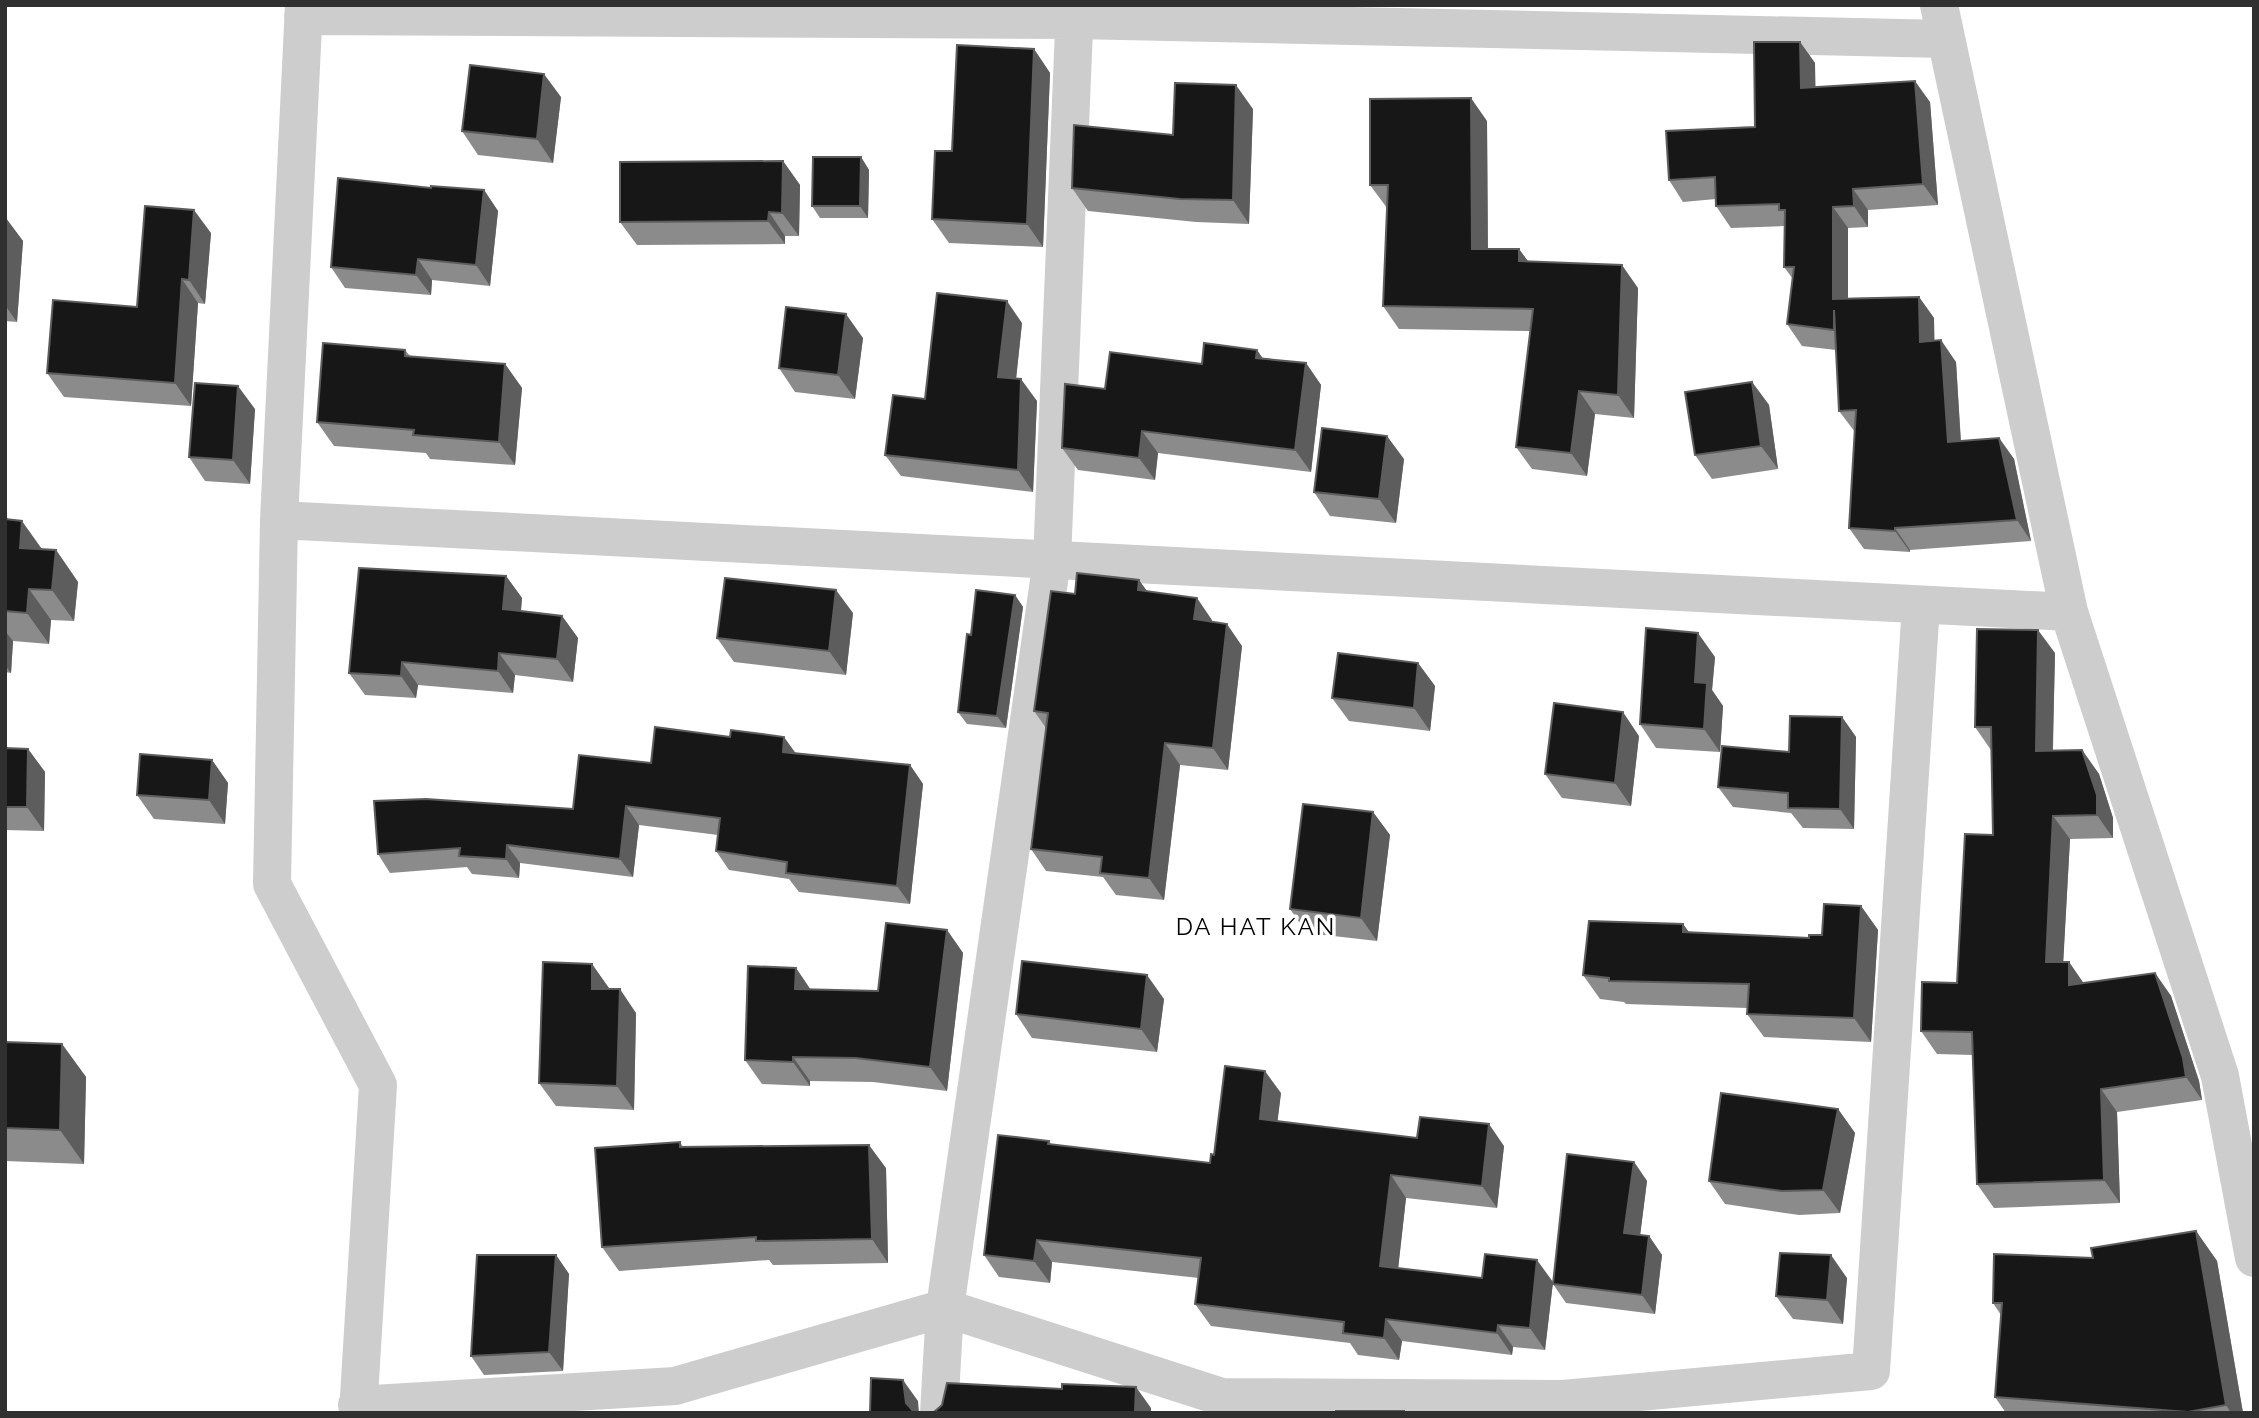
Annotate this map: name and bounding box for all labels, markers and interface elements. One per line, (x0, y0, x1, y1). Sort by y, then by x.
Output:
district label: DA HAT KAN (1176, 912, 1336, 941)

